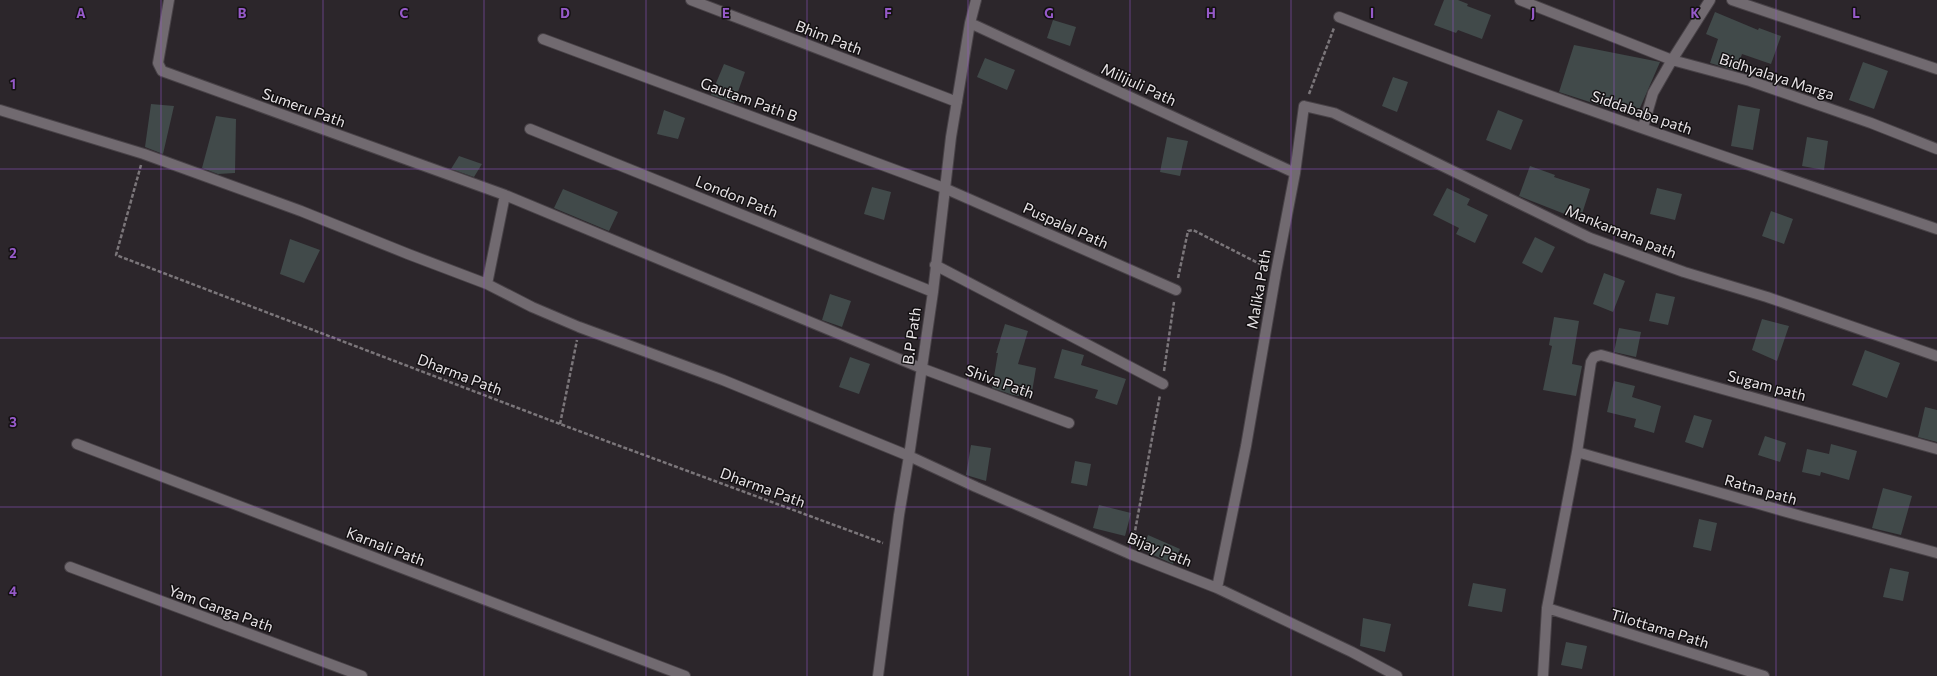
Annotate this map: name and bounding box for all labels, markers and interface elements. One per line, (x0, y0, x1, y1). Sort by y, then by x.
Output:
text: A (76, 5, 86, 21)
text: B (238, 5, 247, 21)
text: C (400, 5, 409, 21)
text: D (560, 5, 570, 21)
text: E (722, 5, 730, 21)
text: F (884, 5, 892, 21)
text: G (1044, 5, 1054, 21)
text: H (1206, 5, 1216, 21)
text: I (1370, 5, 1374, 21)
text: J (1531, 5, 1535, 21)
text: K (1690, 5, 1700, 21)
text: L (1852, 5, 1860, 21)
street label: Bhim Path (793, 16, 865, 58)
street label: Bidhyalaya Marga (1717, 49, 1837, 103)
street label: Milijuli Path (1099, 59, 1179, 109)
street label: Gautam Path B (698, 73, 800, 125)
text: 1 (10, 76, 16, 92)
street label: Sumeru Path (260, 84, 348, 130)
street label: Siddababa path (1589, 86, 1695, 138)
street label: London Path (693, 171, 781, 221)
street label: Puspalal Path (1020, 198, 1112, 252)
street label: Mankamana path (1563, 200, 1679, 262)
text: 2 (9, 245, 17, 261)
street label: Malika Path (1242, 248, 1274, 330)
street label: B.P Path (898, 306, 924, 366)
street label: Dharma Path (415, 350, 505, 398)
street label: Shiva Path (963, 360, 1037, 402)
street label: Sugam path (1726, 366, 1808, 404)
text: 3 (9, 414, 17, 430)
street label: Dharma Path (718, 463, 808, 511)
street label: Ratna path (1723, 470, 1799, 508)
street label: Karnali Path (344, 523, 428, 569)
street label: Bijay Path (1125, 528, 1195, 570)
street label: Yam Ganga Path (166, 581, 276, 635)
text: 4 (9, 583, 17, 599)
street label: Tilottama Path (1609, 604, 1711, 652)

